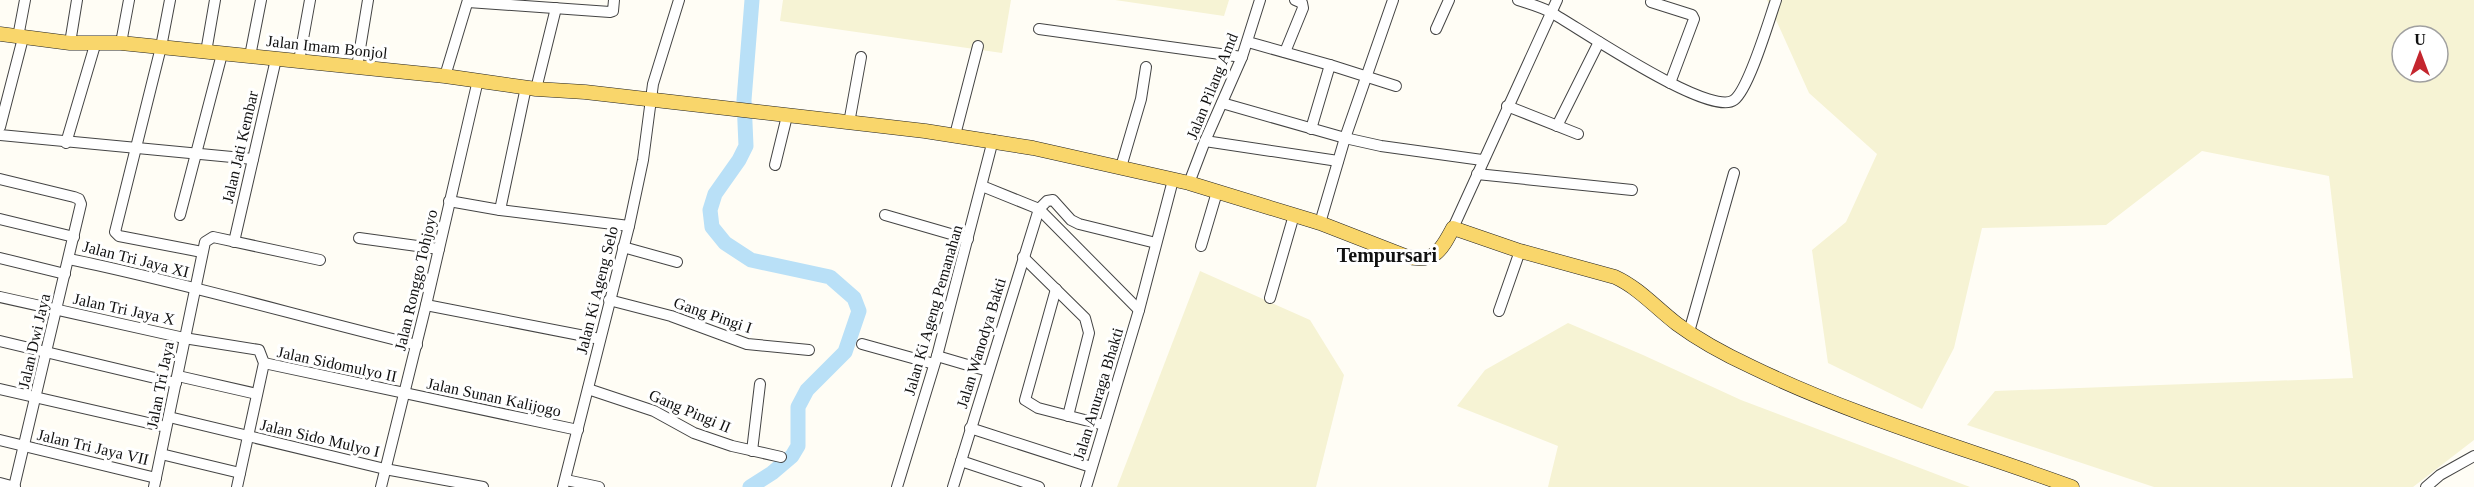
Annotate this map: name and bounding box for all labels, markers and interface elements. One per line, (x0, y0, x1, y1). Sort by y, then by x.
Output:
north arrow (2390, 24, 2450, 84)
street label: Jalan Pilang Amd (1183, 30, 1242, 142)
text: U (2414, 31, 2426, 48)
street label: Jalan Imam Bonjol (265, 32, 389, 63)
street label: Jalan Jati Kembar (219, 89, 261, 205)
street label: Jalan Ronggo Tohjoyo (391, 208, 441, 352)
street label: Jalan Ki Ageng Pemanahan (901, 223, 966, 397)
street label: Jalan Ki Ageng Selo (573, 224, 622, 356)
street label: Jalan Tri Jaya XI (81, 238, 191, 281)
district label: Tempursari (1337, 244, 1438, 267)
street label: Jalan Wanodya Bakti (953, 275, 1010, 410)
street label: Jalan Tri Jaya X (71, 290, 177, 329)
street label: Jalan Dwi Jaya (15, 292, 54, 390)
street label: Gang Pingi I (671, 294, 754, 337)
street label: Jalan Anuraga Bhakti (1070, 325, 1127, 463)
street label: Jalan Tri Jaya (143, 340, 178, 430)
street label: Jalan Sidomulyo II (275, 343, 398, 386)
street label: Jalan Sunan Kalijogo (425, 374, 563, 421)
street label: Gang Pingi II (646, 386, 733, 437)
street label: Jalan Sido Mulyo I (258, 416, 381, 461)
street label: Jalan Tri Jaya VII (35, 426, 150, 469)

